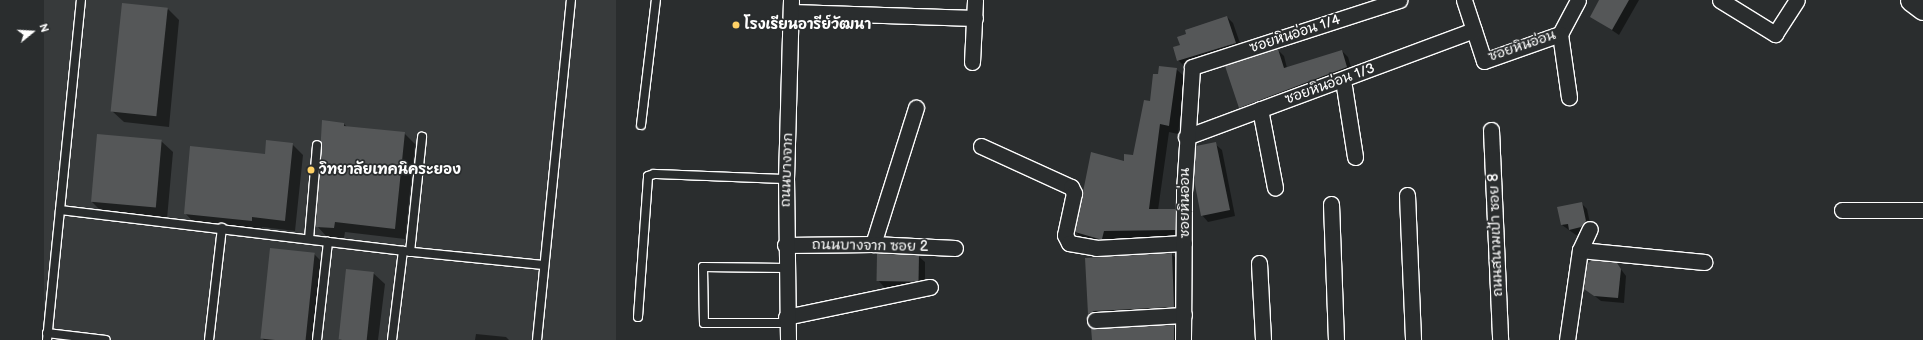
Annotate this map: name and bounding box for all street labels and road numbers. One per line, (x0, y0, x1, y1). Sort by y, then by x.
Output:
street label: ซอยหินอ่อน 1/4 (1248, 11, 1342, 57)
street label: ซอยหินอ่อน (1486, 27, 1558, 65)
street label: ซอยหินอ่อน 1/3 (1283, 60, 1377, 108)
street label: ถนนบางจาก (777, 133, 797, 207)
street label: ซอยหินอ่อน (1177, 168, 1193, 238)
street label: ถนนสนามเป้า ซอย 8 (1485, 173, 1507, 297)
street label: ถนนบางจาก ซอย 2 (812, 237, 928, 255)

